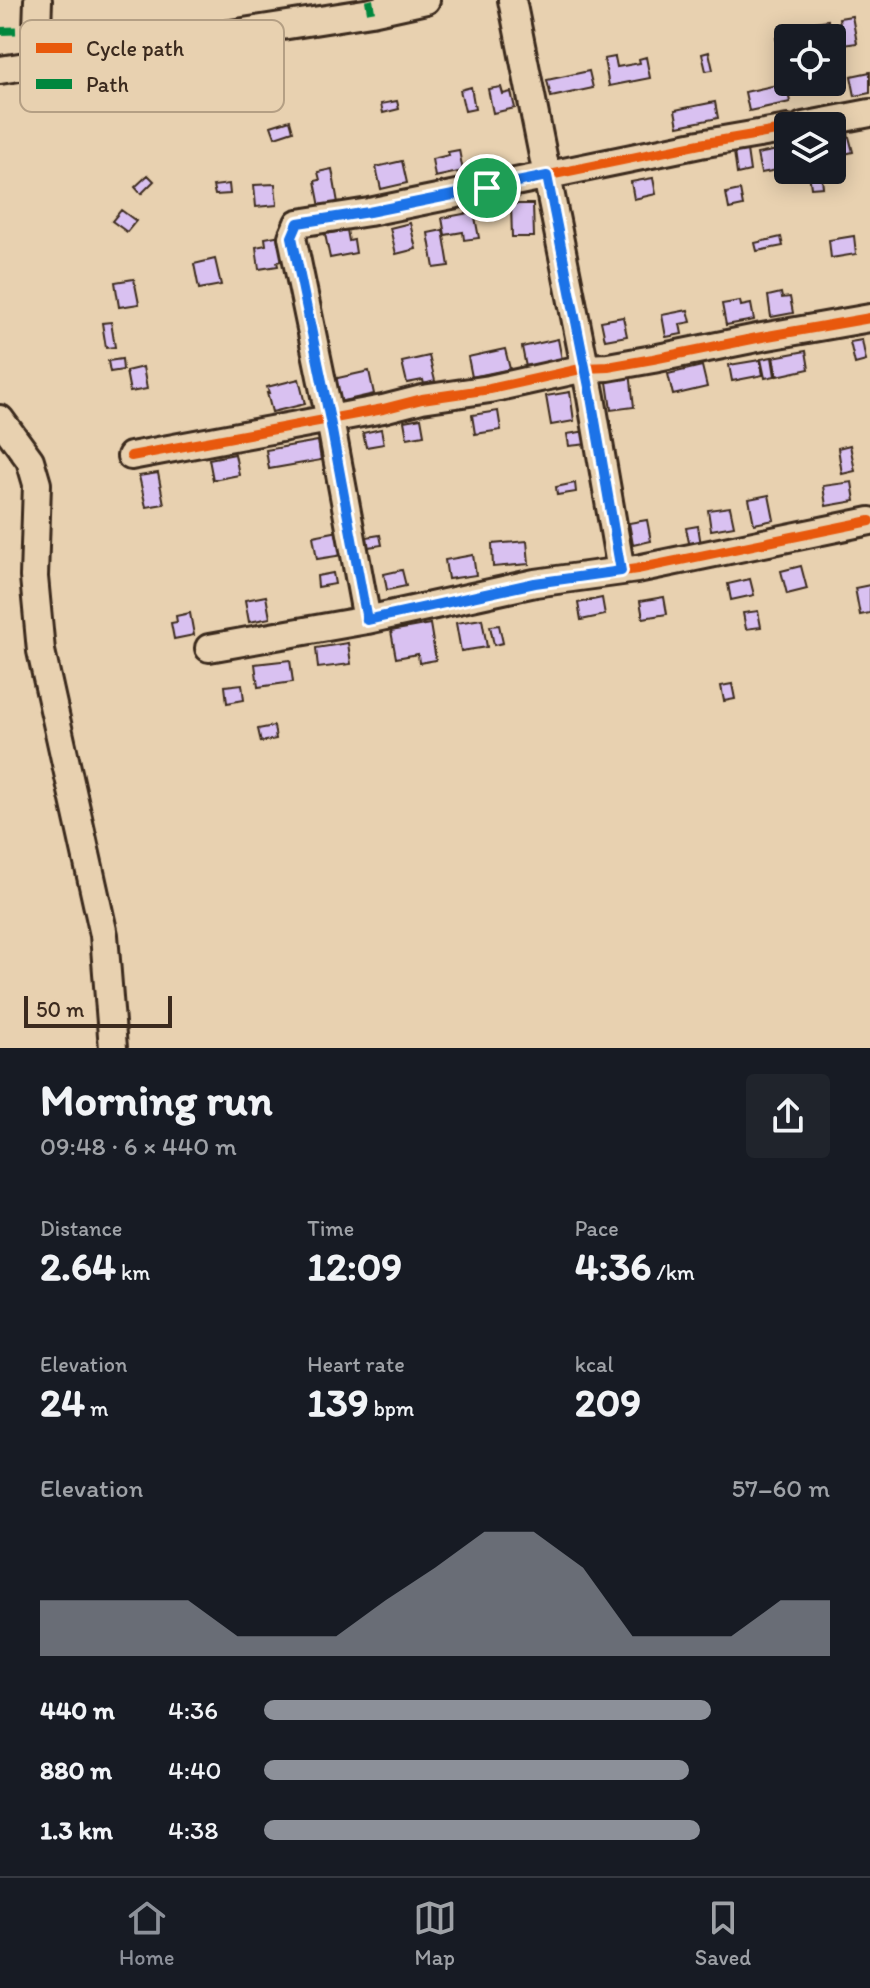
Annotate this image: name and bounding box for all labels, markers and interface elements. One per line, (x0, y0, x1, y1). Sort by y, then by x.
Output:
legend (20, 20, 284, 112)
map controls (774, 24, 846, 184)
button: locate (774, 24, 846, 96)
text: Cycle path (86, 35, 185, 62)
text: Path (86, 71, 129, 98)
button: layers (774, 112, 846, 184)
pin (453, 154, 521, 222)
icon: arrive (465, 166, 509, 210)
scale bar (24, 992, 172, 1028)
text: 50 m (36, 996, 85, 1023)
text: Morning run (40, 1073, 273, 1126)
button: share (746, 1074, 830, 1158)
text: 09:48 · 6 × 440 m (40, 1130, 237, 1162)
text: Distance (40, 1215, 122, 1242)
text: Time (307, 1215, 354, 1242)
text: Pace (575, 1215, 619, 1242)
text: 2.64 (40, 1242, 116, 1290)
text: 12:09 (307, 1242, 402, 1290)
text: 4:36 (575, 1242, 651, 1290)
text: km (116, 1259, 150, 1286)
text: /km (651, 1259, 695, 1286)
text: Elevation (40, 1351, 127, 1378)
text: Heart rate (307, 1351, 405, 1378)
text: kcal (575, 1351, 614, 1378)
text: 24 (40, 1378, 85, 1426)
text: 139 (307, 1378, 369, 1426)
text: 209 (575, 1378, 641, 1426)
text: m (85, 1395, 109, 1422)
text: bpm (369, 1395, 414, 1422)
text: Elevation (40, 1472, 143, 1504)
text: 57–60 m (731, 1472, 830, 1504)
text: 440 m (40, 1694, 115, 1726)
text: 4:36 (168, 1694, 218, 1726)
text: 880 m (40, 1754, 112, 1786)
text: 4:40 (168, 1754, 222, 1786)
text: 1.3 km (40, 1814, 113, 1846)
text: 4:38 (168, 1814, 218, 1846)
tab: Home (119, 1896, 175, 1971)
tab: Map (413, 1896, 457, 1971)
tab: Saved (695, 1896, 751, 1971)

